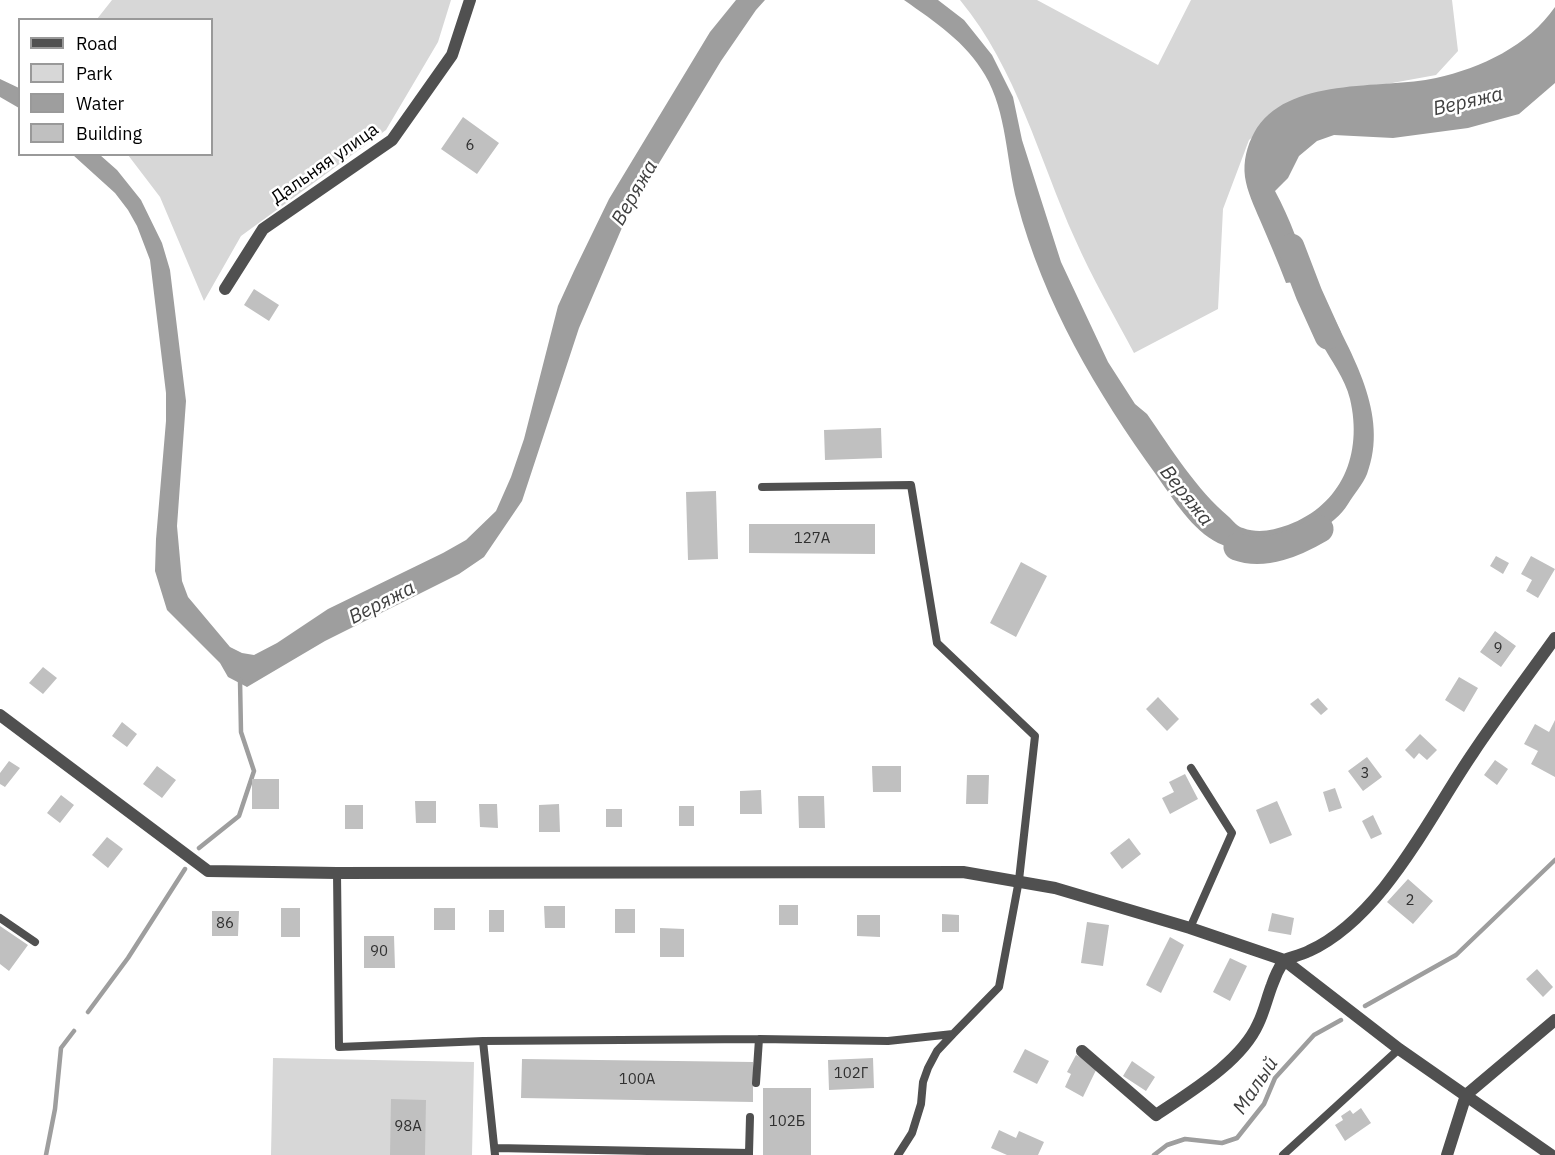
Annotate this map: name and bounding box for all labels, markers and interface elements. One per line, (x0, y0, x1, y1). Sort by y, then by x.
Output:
legend (18, 18, 213, 156)
text: Road (76, 32, 117, 55)
text: Park (76, 62, 112, 85)
water label: Веряжа (1431, 82, 1505, 122)
text: Water (76, 92, 124, 115)
street label: Дальняя улица (267, 119, 383, 209)
text: Building (76, 122, 142, 145)
house number: 6 (466, 137, 474, 155)
water label: Веряжа (607, 156, 663, 230)
water label: Веряжа (1154, 461, 1218, 531)
house number: 127А (794, 530, 830, 548)
water label: Веряжа (345, 576, 419, 630)
house number: 9 (1494, 640, 1502, 658)
house number: 3 (1361, 765, 1369, 783)
house number: 2 (1406, 892, 1414, 910)
house number: 86 (216, 915, 234, 933)
house number: 90 (370, 943, 388, 961)
water label: Малый (1228, 1053, 1284, 1119)
house number: 102Г (834, 1065, 868, 1083)
house number: 100А (619, 1071, 655, 1089)
house number: 102Б (769, 1113, 805, 1131)
house number: 98А (394, 1118, 422, 1136)

